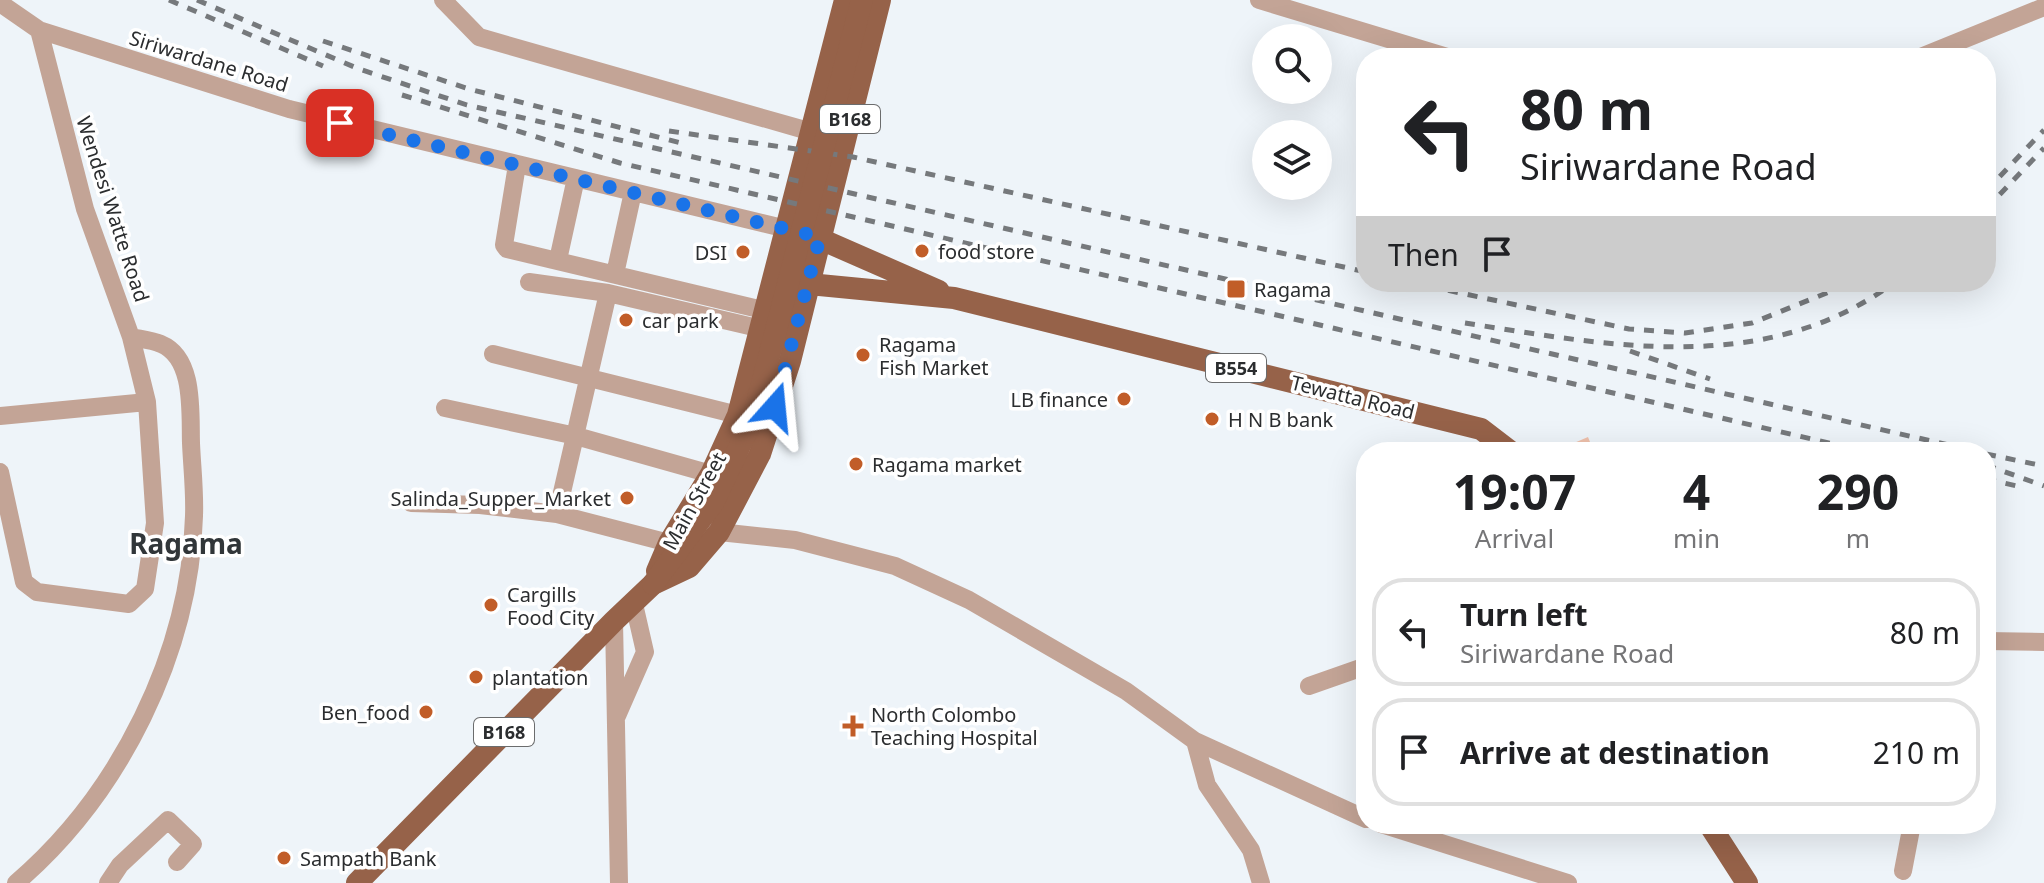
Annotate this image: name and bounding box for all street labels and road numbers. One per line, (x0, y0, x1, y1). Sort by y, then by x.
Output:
street label: Siriwardane Road (126, 24, 292, 98)
road number: B168 (820, 105, 880, 133)
street label: Wendesi Watte Road (70, 113, 156, 305)
road number: B554 (1206, 354, 1266, 382)
street label: Tewatta Road (1288, 369, 1418, 425)
street label: Main Street (656, 447, 732, 555)
road number: B168 (474, 718, 534, 746)

